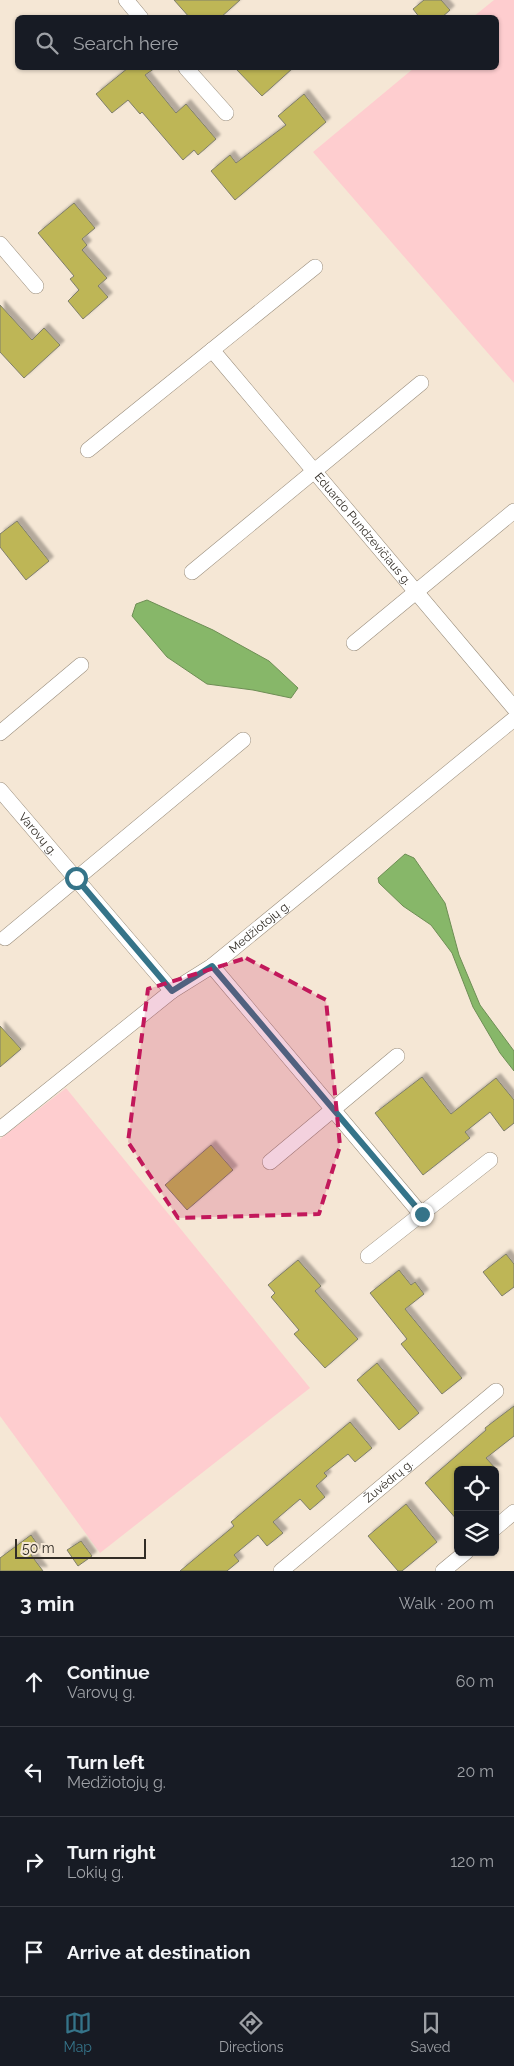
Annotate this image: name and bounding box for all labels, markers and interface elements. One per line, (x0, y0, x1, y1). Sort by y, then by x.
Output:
search box (15, 15, 499, 70)
icon: search (33, 29, 61, 57)
text: Search here (73, 32, 179, 54)
street label: Eduardo Pundzevičiaus g. (312, 470, 414, 588)
street label: Varovų g. (16, 810, 60, 858)
route start (65, 867, 88, 890)
street label: Medžiotojų g. (226, 898, 293, 956)
route end (411, 1203, 434, 1226)
street label: Žuvėdrų g. (361, 1457, 416, 1506)
map controls (454, 1466, 499, 1556)
button: locate (454, 1466, 499, 1511)
button: layers (454, 1511, 499, 1556)
scale bar (15, 1536, 146, 1559)
text: 50 m (22, 1540, 55, 1556)
text: 3 min (20, 1591, 74, 1616)
text: Walk · 200 m (399, 1594, 494, 1613)
text: Continue (67, 1661, 150, 1683)
icon: ahead (20, 1668, 48, 1696)
text: 60 m (456, 1672, 494, 1691)
text: Varovų g. (67, 1683, 135, 1702)
text: Turn left (67, 1751, 144, 1773)
icon: left (20, 1758, 48, 1786)
text: 20 m (457, 1762, 494, 1781)
text: Medžiotojų g. (67, 1773, 166, 1792)
text: Turn right (67, 1841, 156, 1863)
icon: right (20, 1848, 48, 1876)
text: 120 m (450, 1852, 494, 1871)
text: Lokių g. (67, 1863, 124, 1882)
icon: arrive (20, 1938, 48, 1966)
text: Arrive at destination (67, 1941, 251, 1963)
tab: Map (63, 2009, 92, 2055)
tab: Directions (219, 2009, 284, 2055)
tab: Saved (410, 2009, 451, 2055)

